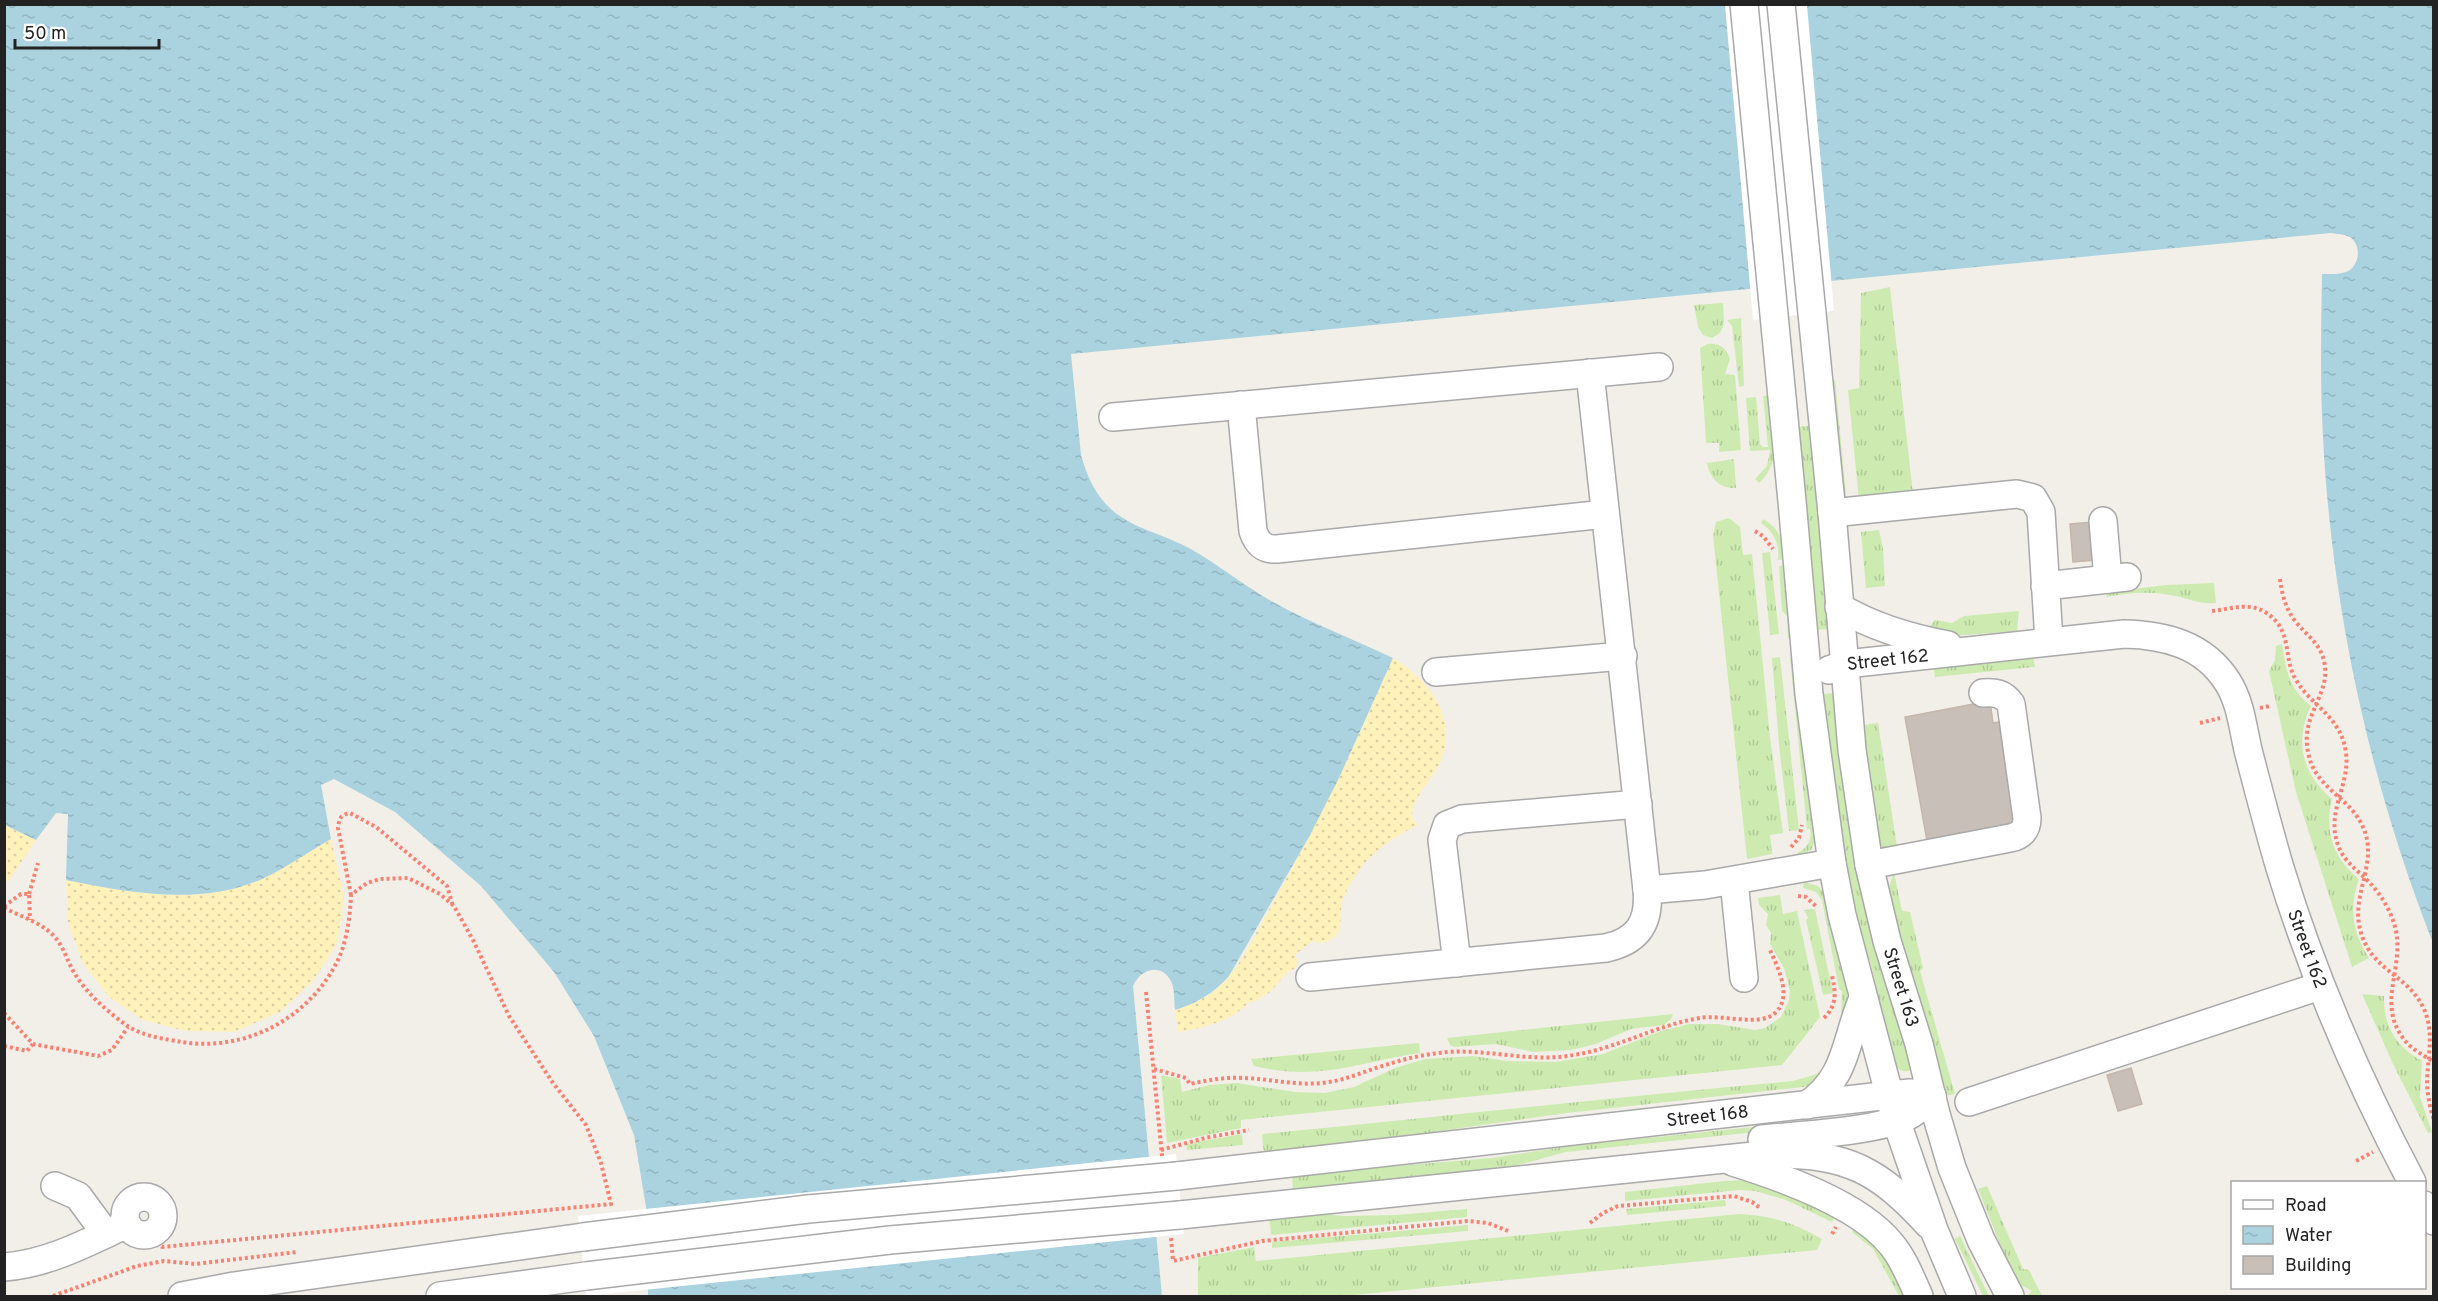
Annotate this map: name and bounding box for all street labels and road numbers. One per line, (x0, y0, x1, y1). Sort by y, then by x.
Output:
street label: Street 162 (1846, 645, 1930, 677)
street label: Street 162 (2281, 907, 2331, 992)
street label: Street 163 (1877, 945, 1923, 1030)
street label: Street 168 (1666, 1101, 1750, 1133)

